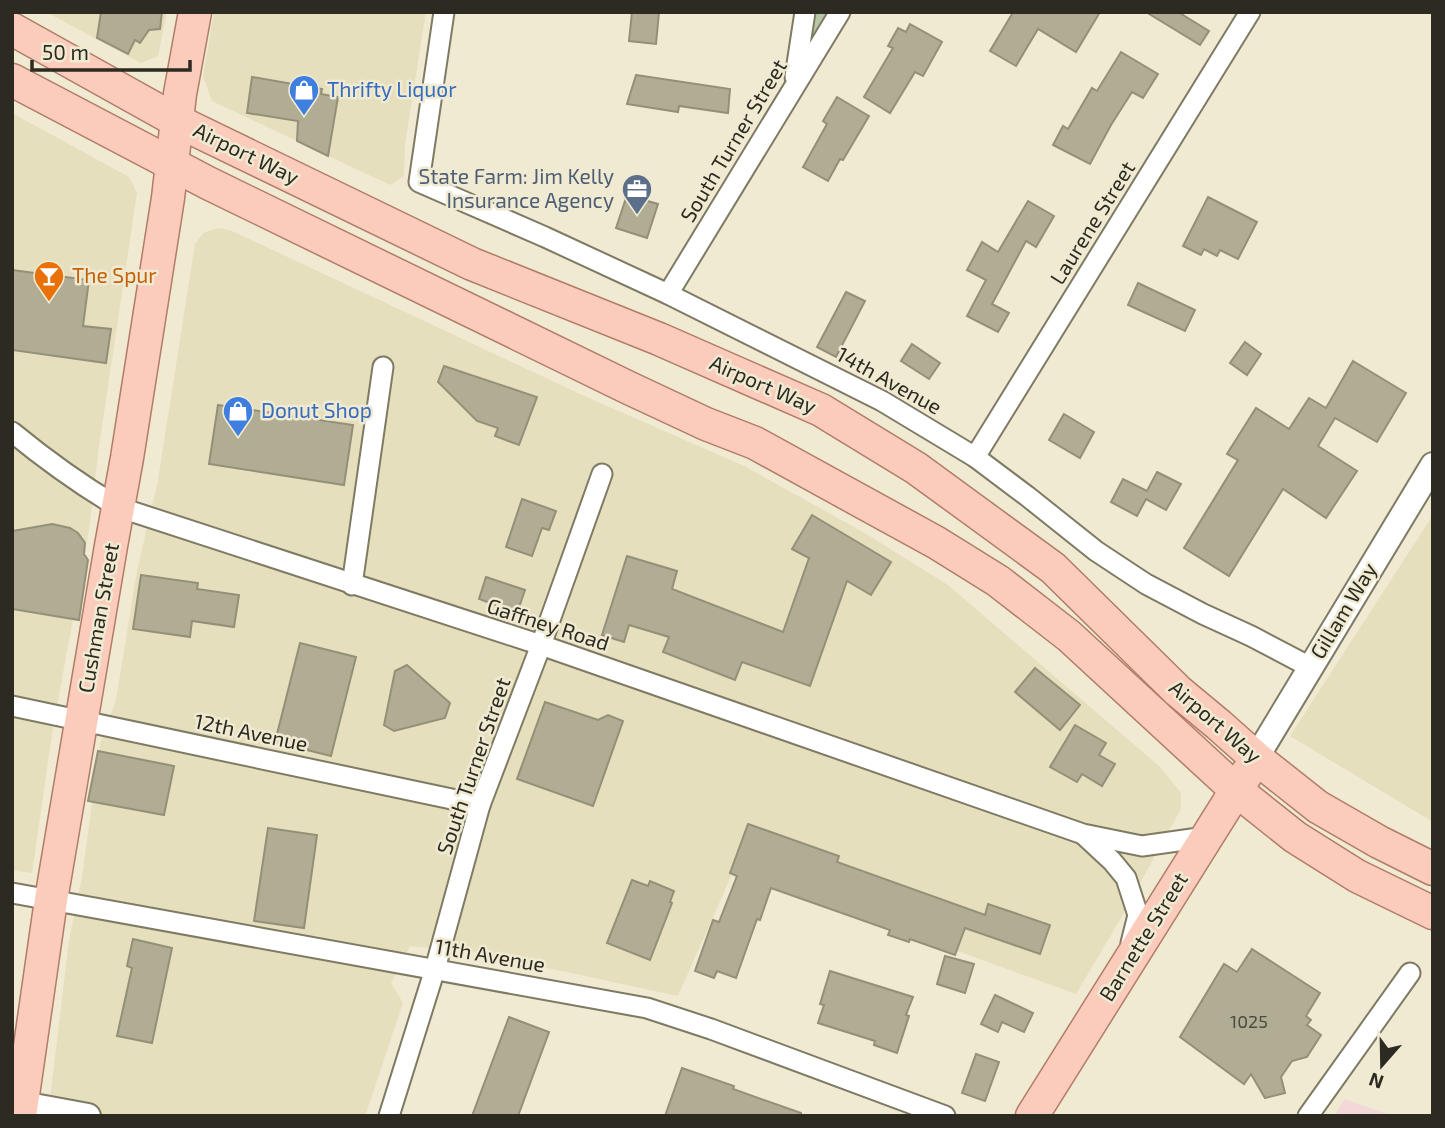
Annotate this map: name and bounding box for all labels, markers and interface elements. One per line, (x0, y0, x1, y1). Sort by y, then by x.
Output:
scale bar (32, 28, 189, 72)
text: 50 m (42, 39, 89, 64)
street label: South Turner Street (674, 54, 791, 226)
shop icon: Thrifty Liquor (287, 73, 321, 117)
place label: Thrifty Liquor (327, 76, 457, 101)
street label: Airport Way (190, 116, 303, 189)
street label: Laurene Street (1044, 156, 1139, 288)
place label: State Farm: Jim Kelly Insurance Agency (418, 163, 614, 212)
office icon: State Farm: Jim Kelly Insurance Agency (620, 172, 654, 216)
bar icon: The Spur (32, 259, 66, 303)
place label: The Spur (72, 262, 157, 287)
street label: 14th Avenue (833, 341, 947, 419)
street label: Airport Way (706, 349, 821, 418)
shop icon: Donut Shop (221, 394, 255, 438)
place label: Donut Shop (261, 397, 372, 422)
street label: Cushman Street (72, 541, 123, 695)
street label: Gillam Way (1304, 558, 1381, 663)
street label: Gaffney Road (484, 592, 613, 655)
street label: South Turner Street (431, 674, 515, 857)
street label: Airport Way (1165, 674, 1267, 768)
street label: 12th Avenue (193, 707, 310, 756)
street label: Barnette Street (1093, 867, 1192, 1005)
street label: 11th Avenue (433, 933, 547, 977)
house number: 1025 (1230, 1010, 1268, 1032)
north arrow (1347, 1030, 1417, 1100)
text: N (1366, 1068, 1386, 1095)

